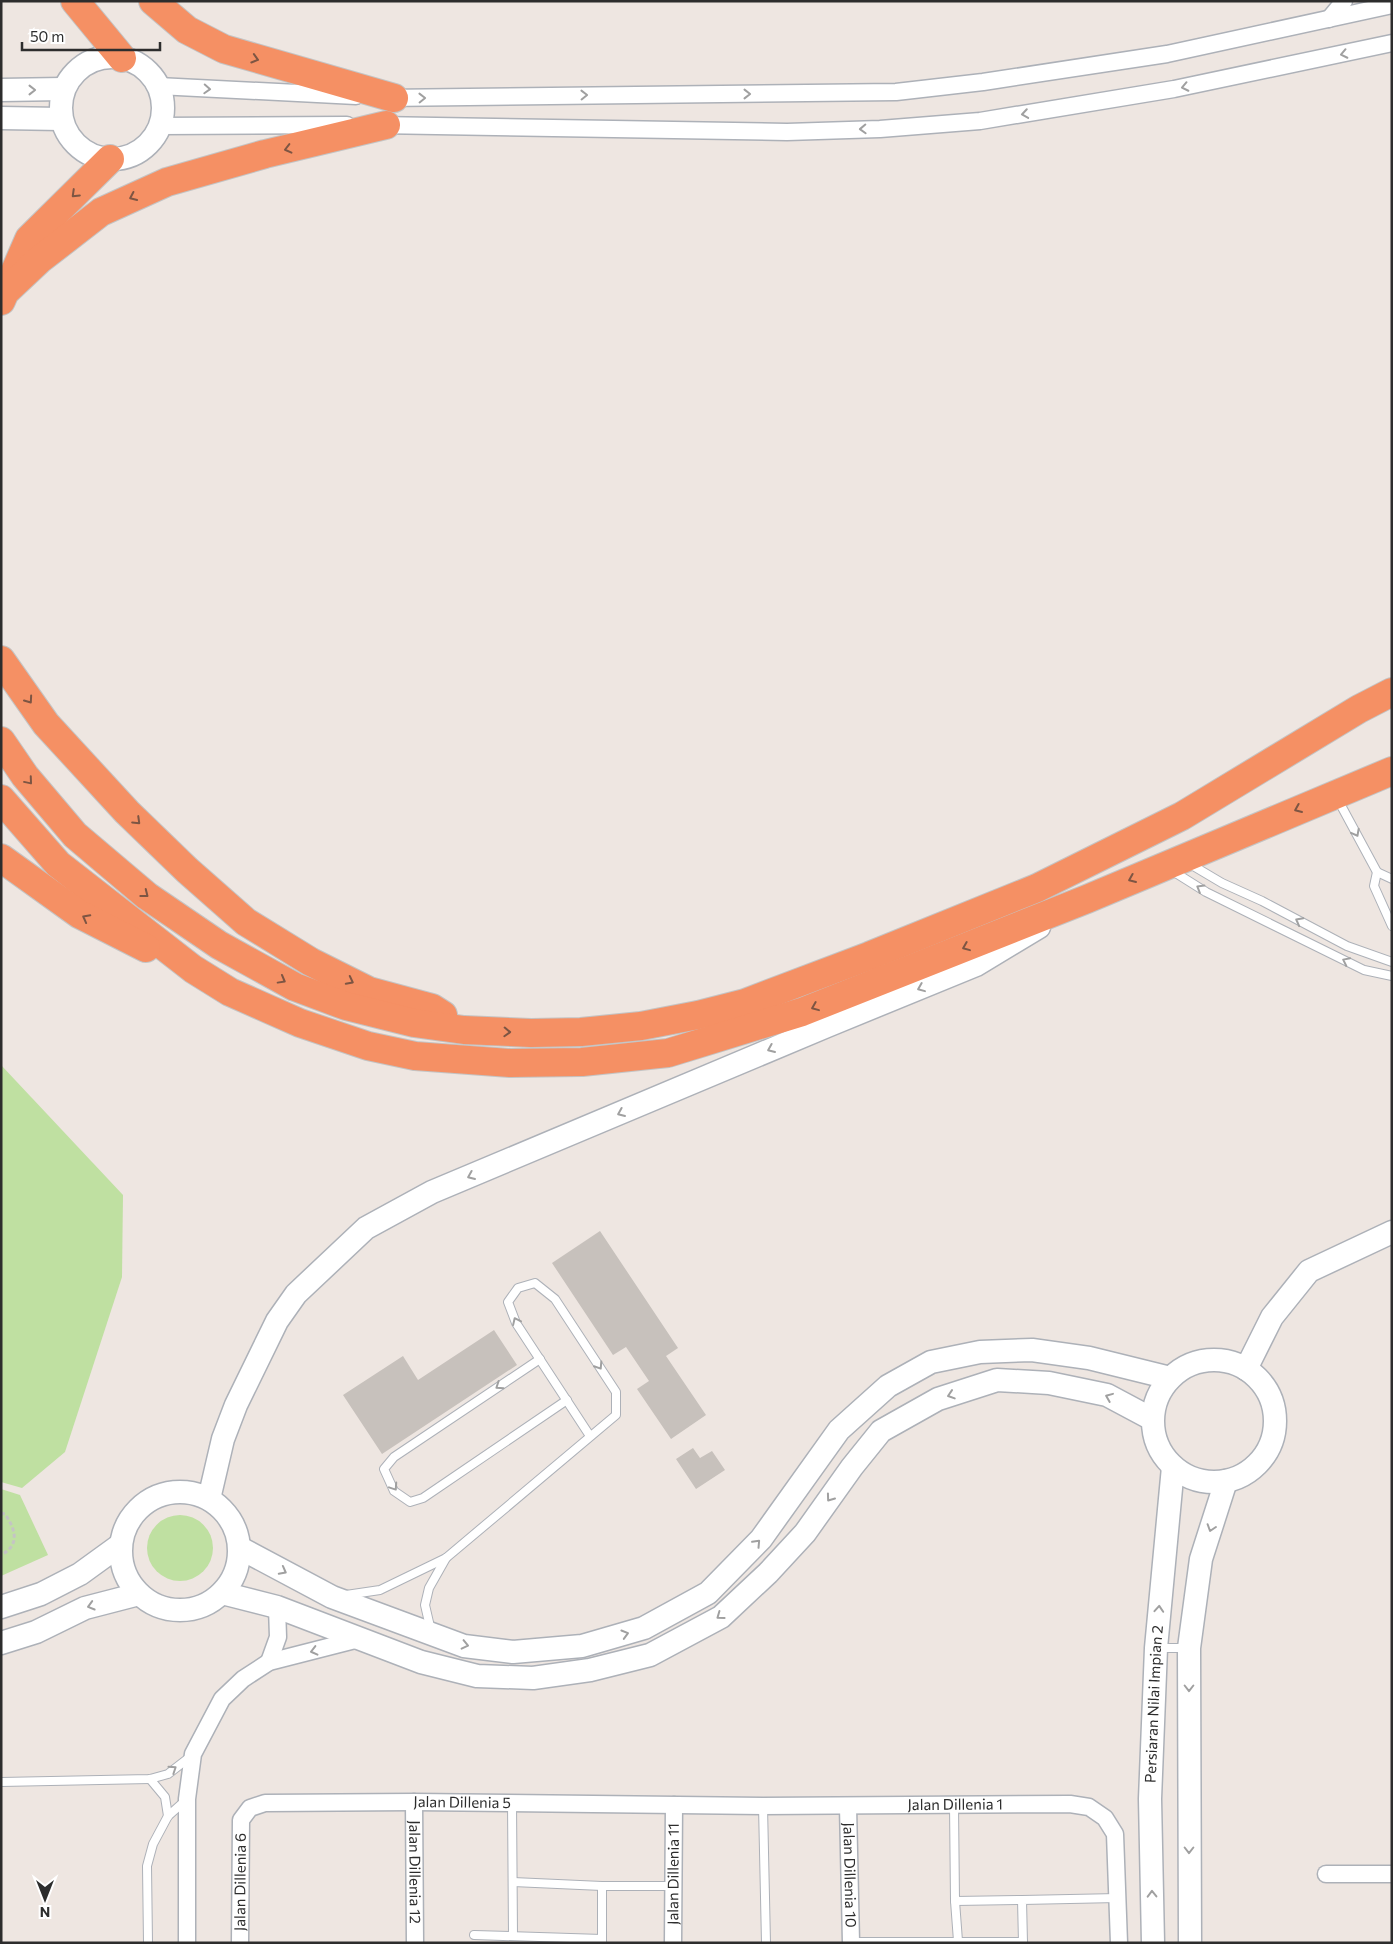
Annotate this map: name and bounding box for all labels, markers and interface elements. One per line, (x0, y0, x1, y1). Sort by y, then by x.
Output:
scale bar (22, 20, 160, 52)
text: 50 m (30, 27, 64, 45)
one-way arrow (1340, 48, 1349, 59)
one-way arrow (251, 53, 259, 63)
one-way arrow (1181, 81, 1189, 91)
one-way arrow (203, 83, 211, 94)
one-way arrow (29, 85, 37, 95)
one-way arrow (744, 89, 751, 99)
one-way arrow (581, 90, 589, 100)
one-way arrow (418, 93, 426, 103)
one-way arrow (1020, 108, 1029, 118)
one-way arrow (859, 124, 867, 135)
one-way arrow (284, 143, 293, 154)
one-way arrow (72, 188, 81, 197)
one-way arrow (129, 191, 138, 202)
one-way arrow (23, 695, 32, 704)
one-way arrow (23, 775, 32, 784)
one-way arrow (1294, 803, 1303, 814)
one-way arrow (131, 816, 140, 825)
one-way arrow (1349, 827, 1359, 836)
one-way arrow (1128, 872, 1137, 883)
one-way arrow (1197, 885, 1206, 895)
one-way arrow (139, 889, 148, 897)
one-way arrow (83, 914, 92, 924)
one-way arrow (1296, 918, 1305, 928)
one-way arrow (962, 941, 970, 951)
one-way arrow (1342, 957, 1351, 967)
one-way arrow (277, 974, 286, 984)
one-way arrow (344, 975, 353, 985)
one-way arrow (917, 981, 926, 992)
one-way arrow (811, 1001, 820, 1012)
one-way arrow (504, 1027, 511, 1037)
one-way arrow (767, 1043, 776, 1054)
one-way arrow (617, 1106, 626, 1117)
one-way arrow (467, 1169, 476, 1180)
one-way arrow (513, 1318, 523, 1327)
one-way arrow (593, 1361, 603, 1370)
one-way arrow (496, 1380, 505, 1390)
one-way arrow (947, 1389, 956, 1399)
one-way arrow (1105, 1392, 1114, 1403)
one-way arrow (388, 1481, 397, 1491)
one-way arrow (827, 1492, 836, 1501)
one-way arrow (1207, 1523, 1217, 1531)
one-way arrow (751, 1540, 760, 1549)
one-way arrow (277, 1565, 286, 1575)
one-way arrow (88, 1601, 96, 1611)
one-way arrow (1154, 1605, 1165, 1613)
one-way arrow (716, 1610, 726, 1619)
street label: Persiaran Nilai Impian 2 (1141, 1624, 1166, 1783)
one-way arrow (620, 1629, 628, 1639)
one-way arrow (460, 1639, 469, 1650)
one-way arrow (311, 1645, 319, 1655)
one-way arrow (1184, 1684, 1194, 1692)
one-way arrow (168, 1766, 177, 1776)
street label: Jalan Dillenia 5 (413, 1792, 511, 1811)
street label: Jalan Dillenia 1 (907, 1794, 1003, 1813)
street label: Jalan Dillenia 12 (406, 1820, 425, 1924)
street label: Jalan Dillenia 10 (840, 1822, 861, 1928)
street label: Jalan Dillenia 11 (663, 1823, 682, 1925)
street label: Jalan Dillenia 6 (230, 1833, 249, 1931)
one-way arrow (1184, 1846, 1194, 1854)
north arrow (20, 1874, 70, 1924)
one-way arrow (1147, 1890, 1157, 1898)
text: N (40, 1904, 50, 1921)

